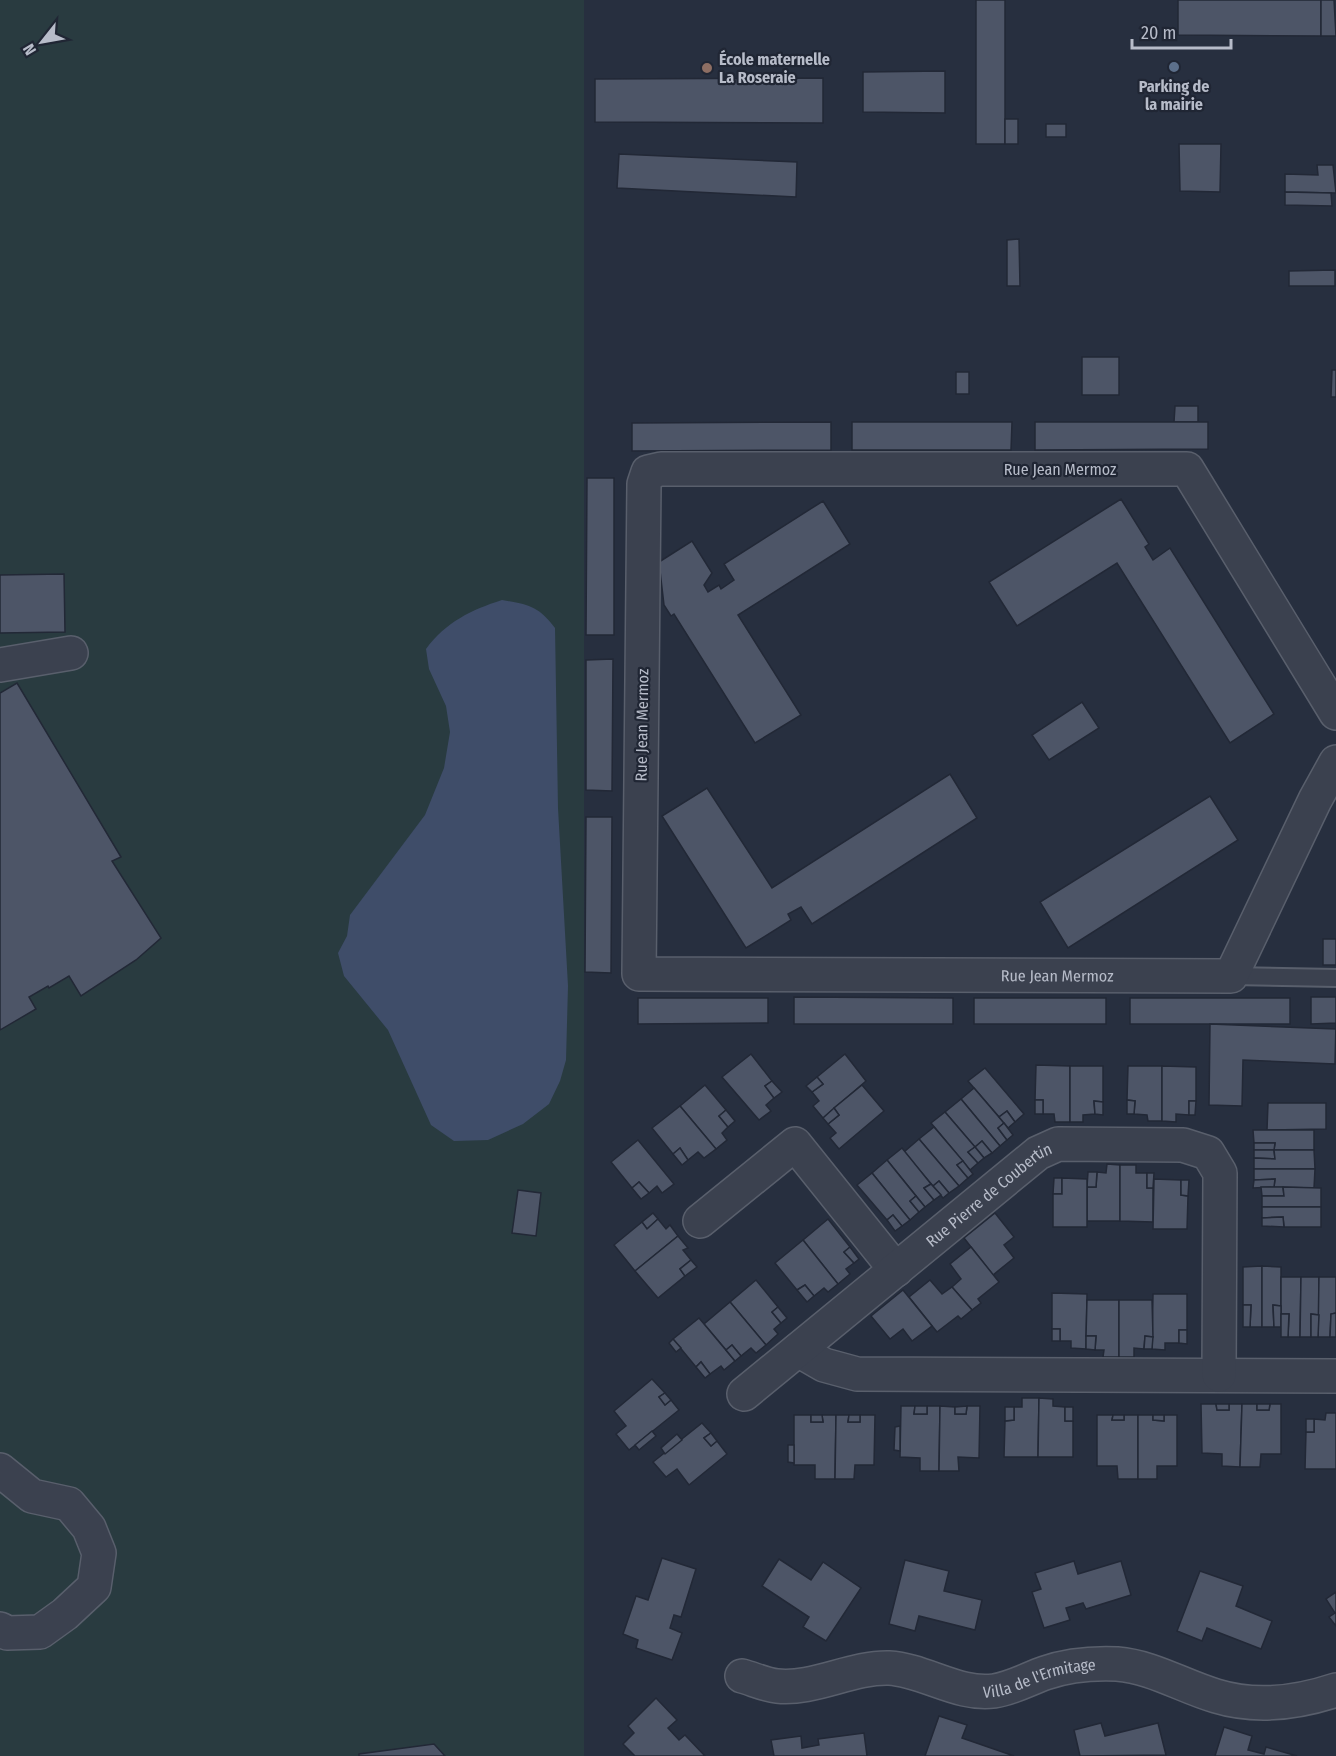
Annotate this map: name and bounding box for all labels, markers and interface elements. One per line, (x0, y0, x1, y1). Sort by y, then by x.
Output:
north arrow (12, 12, 72, 72)
scale bar (1132, 12, 1231, 50)
text: 20 m (1141, 22, 1176, 44)
text: N (19, 40, 40, 58)
place label: École maternelle La Roseraie (719, 49, 830, 87)
marker: Parking de la mairie (1167, 60, 1181, 74)
marker: École maternelle La Roseraie (700, 61, 714, 75)
place label: Parking de la mairie (1139, 77, 1209, 114)
street label: Rue Jean Mermoz (1004, 460, 1116, 479)
street label: Rue Jean Mermoz (632, 668, 652, 782)
street label: Rue Jean Mermoz (1001, 966, 1114, 985)
street label: Rue Pierre de Coubertin (922, 1139, 1055, 1251)
street label: Villa de l'Ermitage (983, 1654, 1096, 1701)

